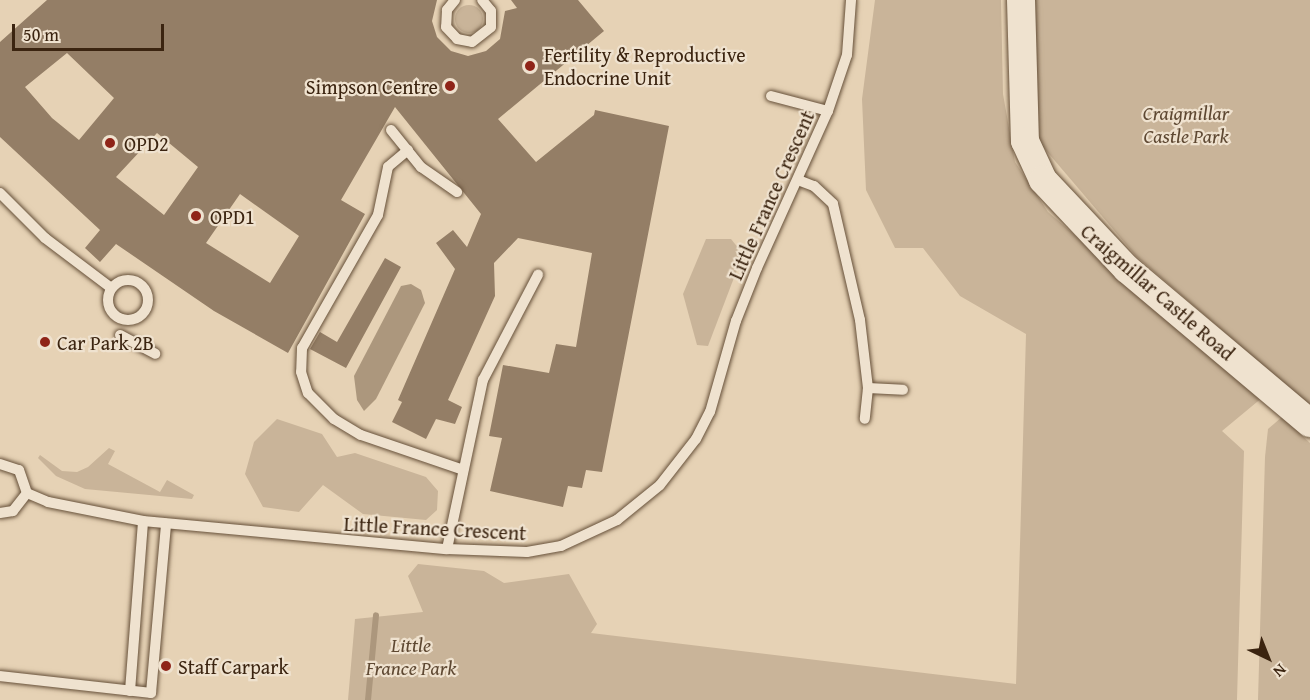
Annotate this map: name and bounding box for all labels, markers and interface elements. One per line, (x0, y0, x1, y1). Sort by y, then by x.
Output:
scale bar (15, 12, 166, 50)
text: 50 m (23, 21, 59, 48)
place label: Fertility & Reproductive Endocrine Unit (544, 42, 746, 89)
marker: Fertility & Reproductive Endocrine Unit (521, 57, 539, 75)
place label: Simpson Centre (306, 74, 438, 98)
marker: Simpson Centre (443, 79, 457, 93)
park label: Craigmillar Castle Park (1143, 101, 1229, 148)
street label: Little France Crescent (723, 107, 819, 283)
place label: OPD2 (124, 131, 169, 155)
marker: OPD2 (101, 134, 119, 152)
place label: OPD1 (210, 204, 255, 228)
marker: OPD1 (187, 207, 205, 225)
street label: Craigmillar Castle Road (1076, 219, 1240, 365)
place label: Car Park 2B (57, 330, 154, 354)
marker: Car Park 2B (38, 335, 52, 349)
street label: Little France Crescent (343, 511, 527, 545)
north arrow (1238, 628, 1298, 688)
park label: Little France Park (366, 633, 456, 680)
place label: Staff Carpark (178, 654, 289, 678)
marker: Staff Carpark (159, 659, 173, 673)
text: N (1268, 659, 1292, 684)

